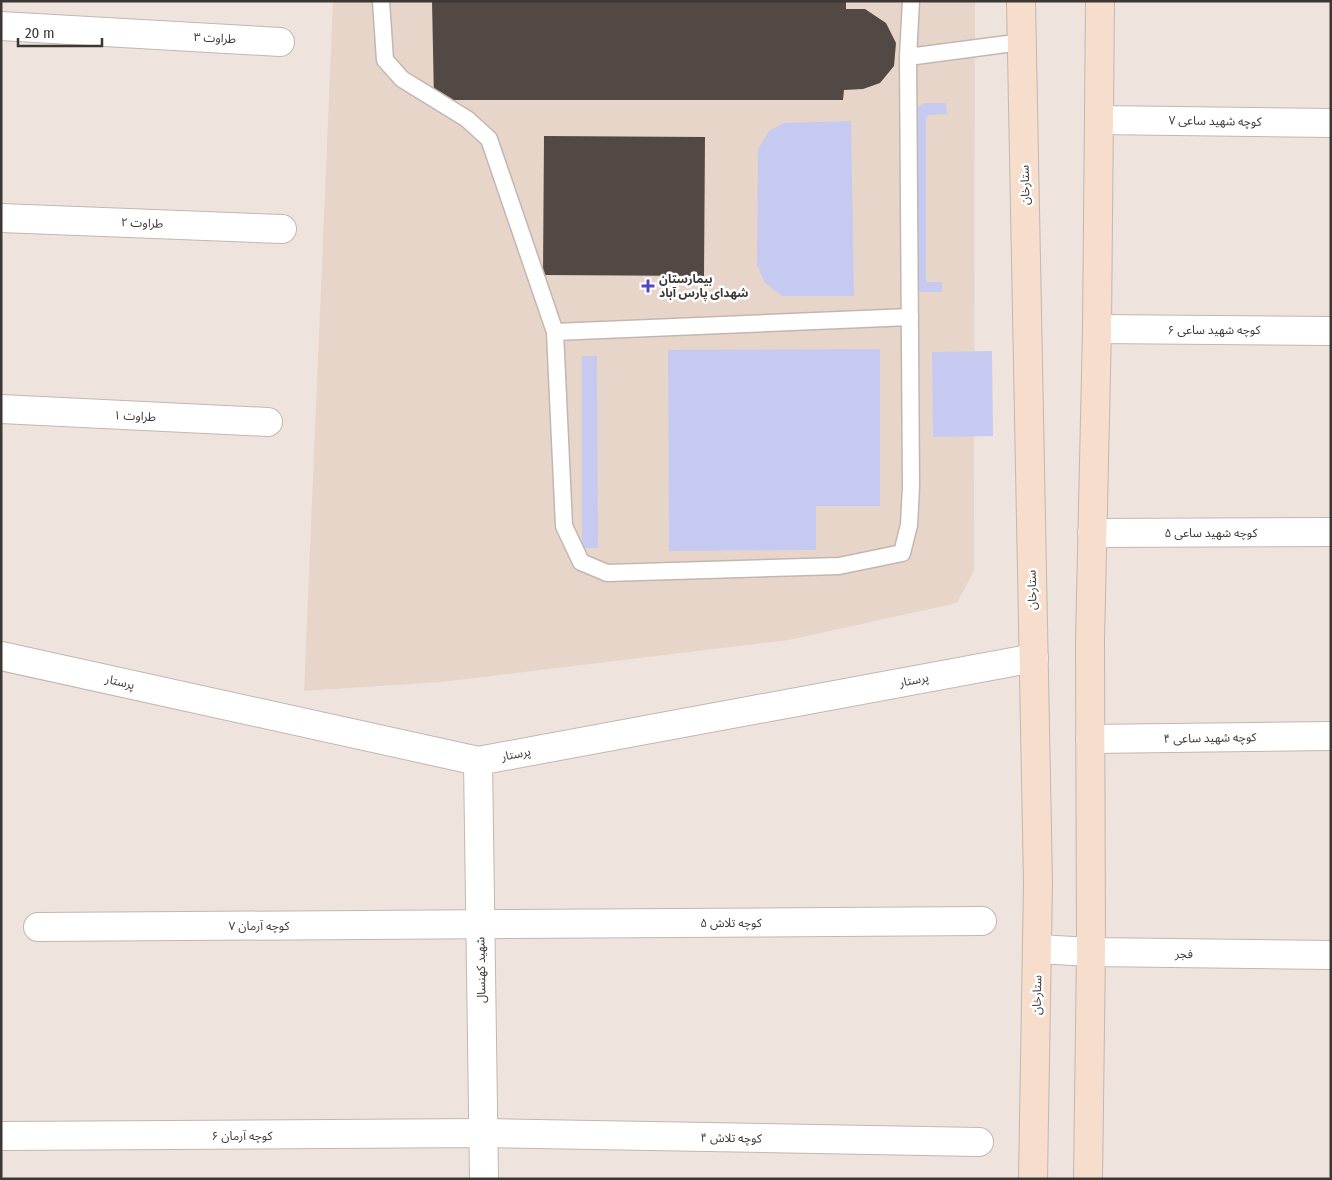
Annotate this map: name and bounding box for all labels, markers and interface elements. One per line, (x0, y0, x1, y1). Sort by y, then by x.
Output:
scale bar (18, 15, 101, 47)
text: 20 m (25, 24, 55, 42)
street label: طراوت ۳ (193, 30, 237, 46)
street label: کوچه شهید ساعی ۷ (1168, 113, 1263, 130)
street label: ستارخان (1018, 165, 1032, 205)
street label: طراوت ۲ (121, 215, 163, 231)
place label: بیمارستان شهدای پارس آباد (659, 272, 748, 302)
marker: بیمارستان شهدای پارس آباد (641, 279, 655, 293)
street label: کوچه شهید ساعی ۶ (1168, 323, 1262, 338)
street label: طراوت ۱ (113, 408, 157, 424)
street label: کوچه شهید ساعی ۵ (1165, 526, 1259, 541)
street label: ستارخان (1025, 570, 1039, 610)
street label: پرستار (897, 670, 930, 691)
street label: پرستار (103, 672, 136, 693)
street label: کوچه شهید ساعی ۴ (1163, 730, 1258, 747)
street label: پرستار (499, 744, 532, 765)
street label: کوچه تلاش ۵ (700, 916, 763, 931)
street label: کوچه آرمان ۷ (229, 919, 290, 934)
street label: شهید کهنسال (473, 937, 489, 1003)
street label: فجر (1174, 947, 1193, 961)
street label: ستارخان (1030, 975, 1044, 1015)
street label: کوچه آرمان ۶ (212, 1129, 273, 1144)
street label: کوچه تلاش ۴ (700, 1130, 763, 1147)

